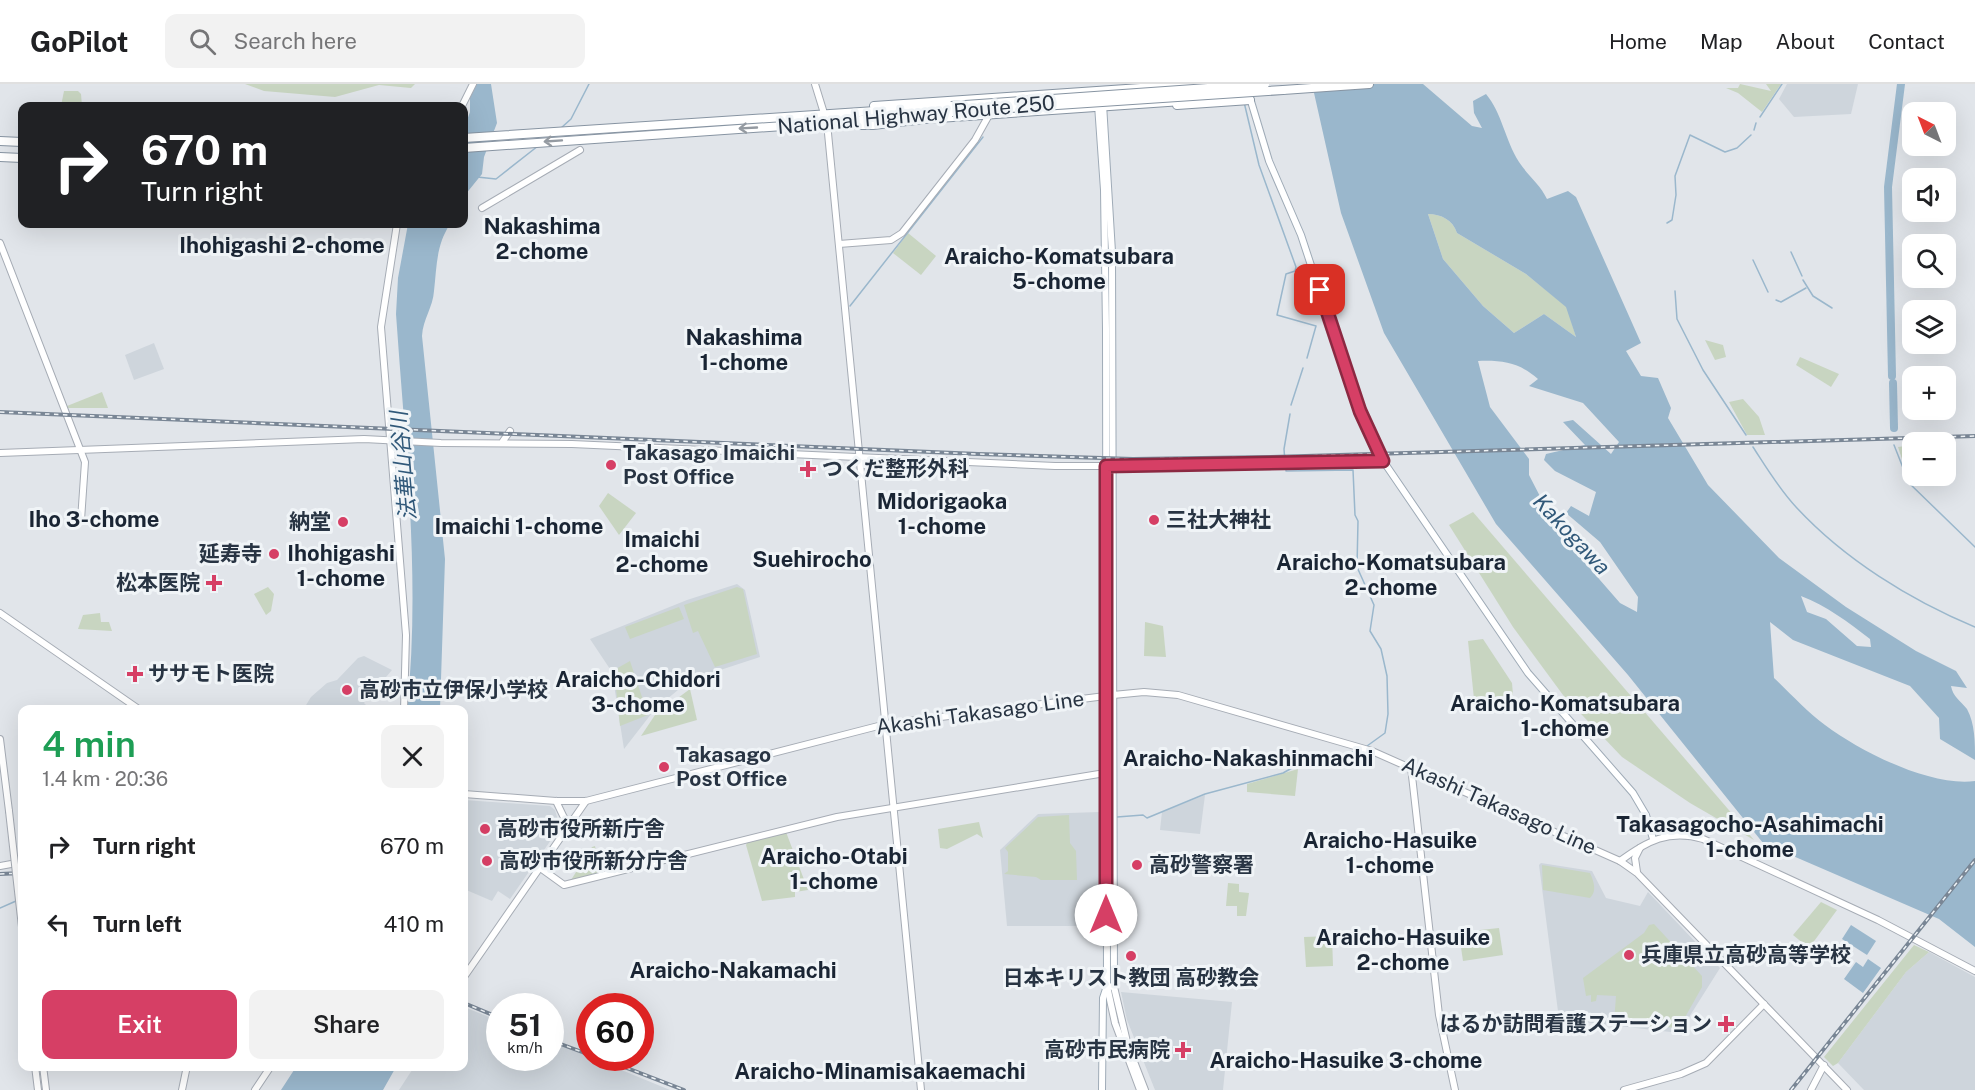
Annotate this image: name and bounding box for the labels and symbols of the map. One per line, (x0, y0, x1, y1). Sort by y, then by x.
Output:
street label: National Highway Route 250 (776, 90, 1056, 139)
north arrow (1902, 102, 1956, 156)
one-way arrow (738, 123, 758, 134)
one-way arrow (544, 136, 564, 147)
district label: Nakashima 2-chome (483, 213, 601, 264)
district label: Ihohigashi 2-chome (179, 232, 385, 258)
district label: Araicho-Komatsubara 5-chome (944, 243, 1174, 294)
pin (1294, 264, 1345, 315)
district label: Nakashima 1-chome (685, 324, 803, 375)
water label: 法華山谷川 (385, 408, 421, 522)
place label: Takasago Imaichi Post Office (623, 440, 795, 489)
place label: つくだ整形外科 (822, 456, 969, 481)
marker: Takasago Imaichi Post Office (604, 458, 618, 472)
marker: つくだ整形外科 (799, 460, 817, 478)
district label: Midorigaoka 1-chome (877, 488, 1007, 539)
water label: Kakogawa (1528, 488, 1616, 580)
district label: Iho 3-chome (29, 506, 159, 532)
place label: 三社大神社 (1166, 507, 1271, 532)
place label: 納堂 (289, 509, 331, 534)
district label: Imaichi 1-chome (435, 513, 603, 539)
marker: 三社大神社 (1147, 513, 1161, 527)
marker: 納堂 (336, 515, 350, 529)
district label: Imaichi 2-chome (616, 526, 708, 577)
district label: Ihohigashi 1-chome (287, 540, 395, 591)
place label: 延寿寺 (199, 541, 262, 566)
district label: Suehirocho (752, 546, 872, 572)
marker: 延寿寺 (267, 547, 281, 561)
district label: Araicho-Komatsubara 2-chome (1276, 549, 1506, 600)
place label: 松本医院 (116, 570, 200, 595)
marker: 松本医院 (205, 574, 223, 592)
place label: ササモト医院 (148, 661, 274, 686)
marker: ササモト医院 (126, 665, 144, 683)
district label: Araicho-Chidori 3-chome (555, 666, 721, 717)
place label: 高砂市立伊保小学校 (359, 677, 548, 702)
marker: 高砂市立伊保小学校 (340, 683, 354, 697)
street label: Akashi Takasago Line (874, 686, 1086, 740)
district label: Araicho-Komatsubara 1-chome (1450, 690, 1680, 741)
place label: Takasago Post Office (676, 742, 787, 791)
district label: Araicho-Nakashinmachi (1123, 745, 1373, 771)
street label: Akashi Takasago Line (1398, 751, 1600, 860)
marker: Takasago Post Office (657, 760, 671, 774)
district label: Takasagocho-Asahimachi 1-chome (1616, 811, 1884, 862)
place label: 高砂市役所新庁舎 (497, 816, 665, 841)
marker: 高砂市役所新庁舎 (478, 822, 492, 836)
district label: Araicho-Hasuike 1-chome (1303, 827, 1477, 878)
district label: Araicho-Otabi 1-chome (760, 843, 908, 894)
place label: 高砂市役所新分庁舎 (499, 848, 688, 873)
place label: 高砂警察署 (1149, 852, 1254, 877)
marker: 高砂市役所新分庁舎 (480, 854, 494, 868)
marker: 高砂警察署 (1130, 858, 1144, 872)
position arrow (1074, 883, 1138, 947)
district label: Araicho-Hasuike 2-chome (1316, 924, 1490, 975)
place label: 兵庫県立高砂高等学校 (1641, 942, 1851, 967)
marker: 兵庫県立高砂高等学校 (1622, 948, 1636, 962)
marker: 日本キリスト教団 高砂教会 (1124, 949, 1138, 963)
district label: Araicho-Nakamachi (629, 957, 837, 983)
place label: 日本キリスト教団 高砂教会 (1003, 965, 1259, 990)
speed limit sign: 60 (576, 993, 654, 1071)
place label: はるか訪問看護ステーション (1439, 1011, 1712, 1036)
marker: はるか訪問看護ステーション (1717, 1015, 1735, 1033)
place label: 高砂市民病院 (1044, 1037, 1170, 1062)
marker: 高砂市民病院 (1174, 1041, 1192, 1059)
district label: Araicho-Hasuike 3-chome (1210, 1047, 1482, 1073)
district label: Araicho-Minamisakaemachi (734, 1058, 1026, 1084)

